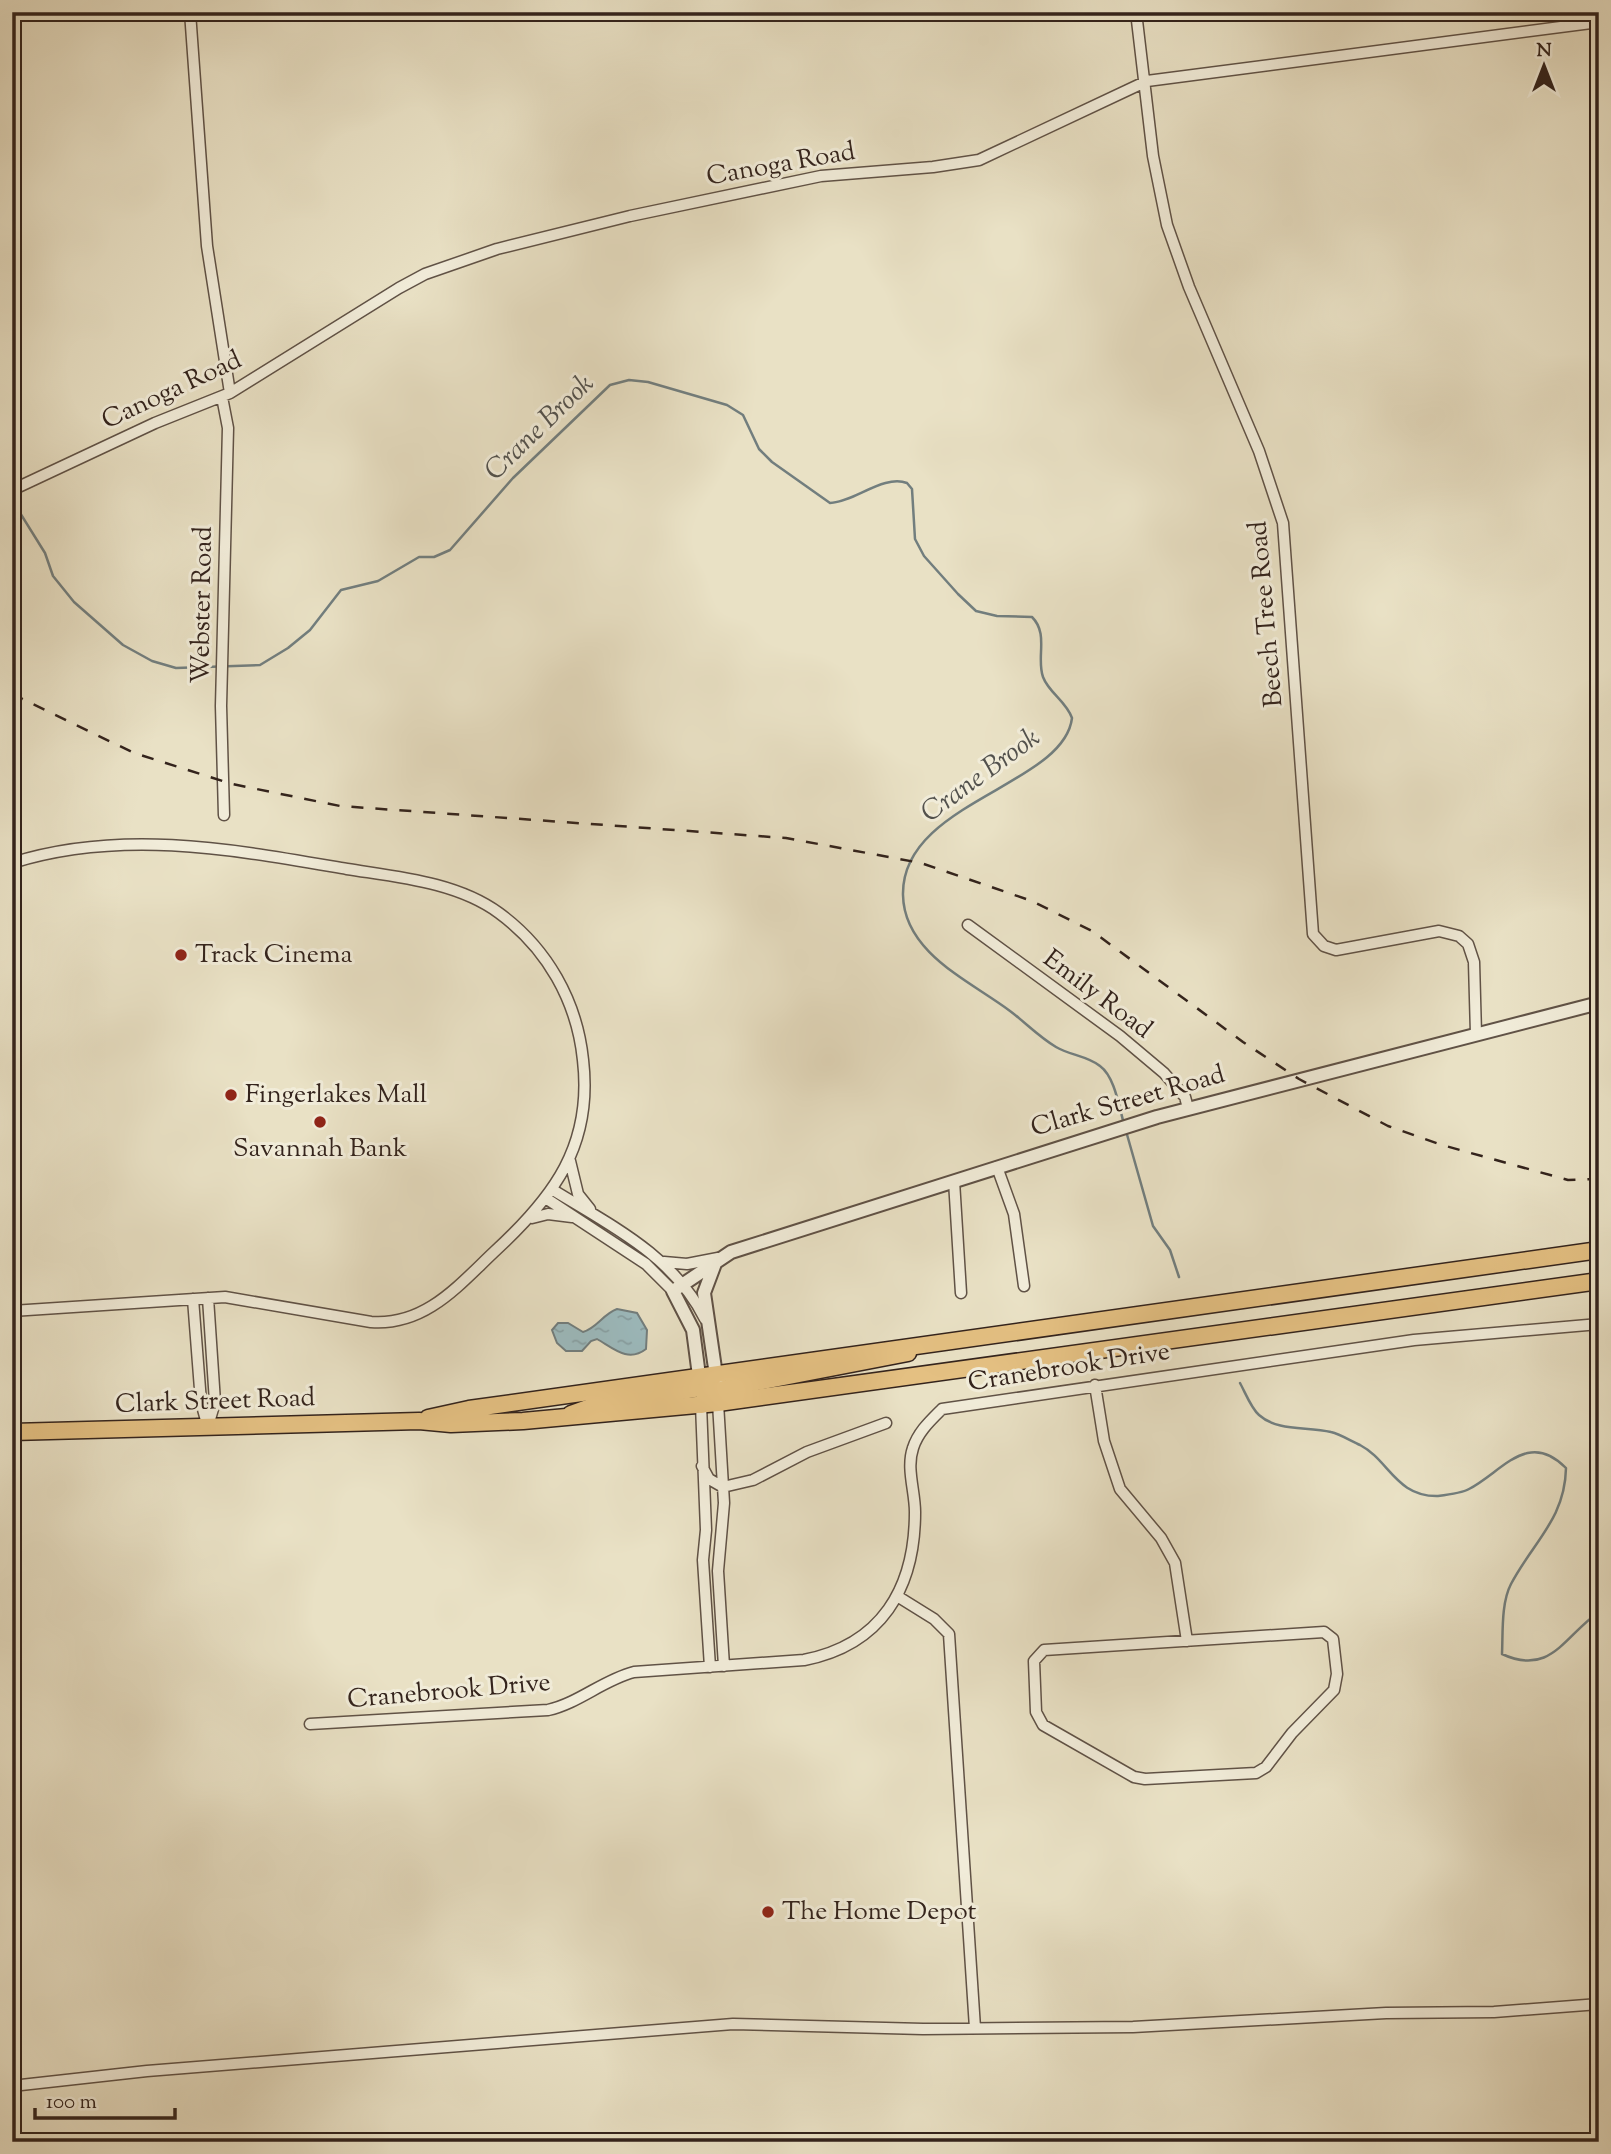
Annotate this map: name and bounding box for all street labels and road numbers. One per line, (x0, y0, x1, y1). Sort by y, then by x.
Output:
street label: Canoga Road (704, 134, 859, 196)
street label: Canoga Road (96, 342, 248, 440)
street label: Beech Tree Road (1240, 519, 1294, 709)
street label: Webster Road (183, 526, 223, 684)
street label: Emily Road (1035, 942, 1160, 1049)
street label: Clark Street Road (1027, 1057, 1230, 1147)
street label: Cranebrook Drive (965, 1334, 1173, 1402)
street label: Clark Street Road (114, 1380, 316, 1424)
street label: Cranebrook Drive (346, 1665, 552, 1719)

